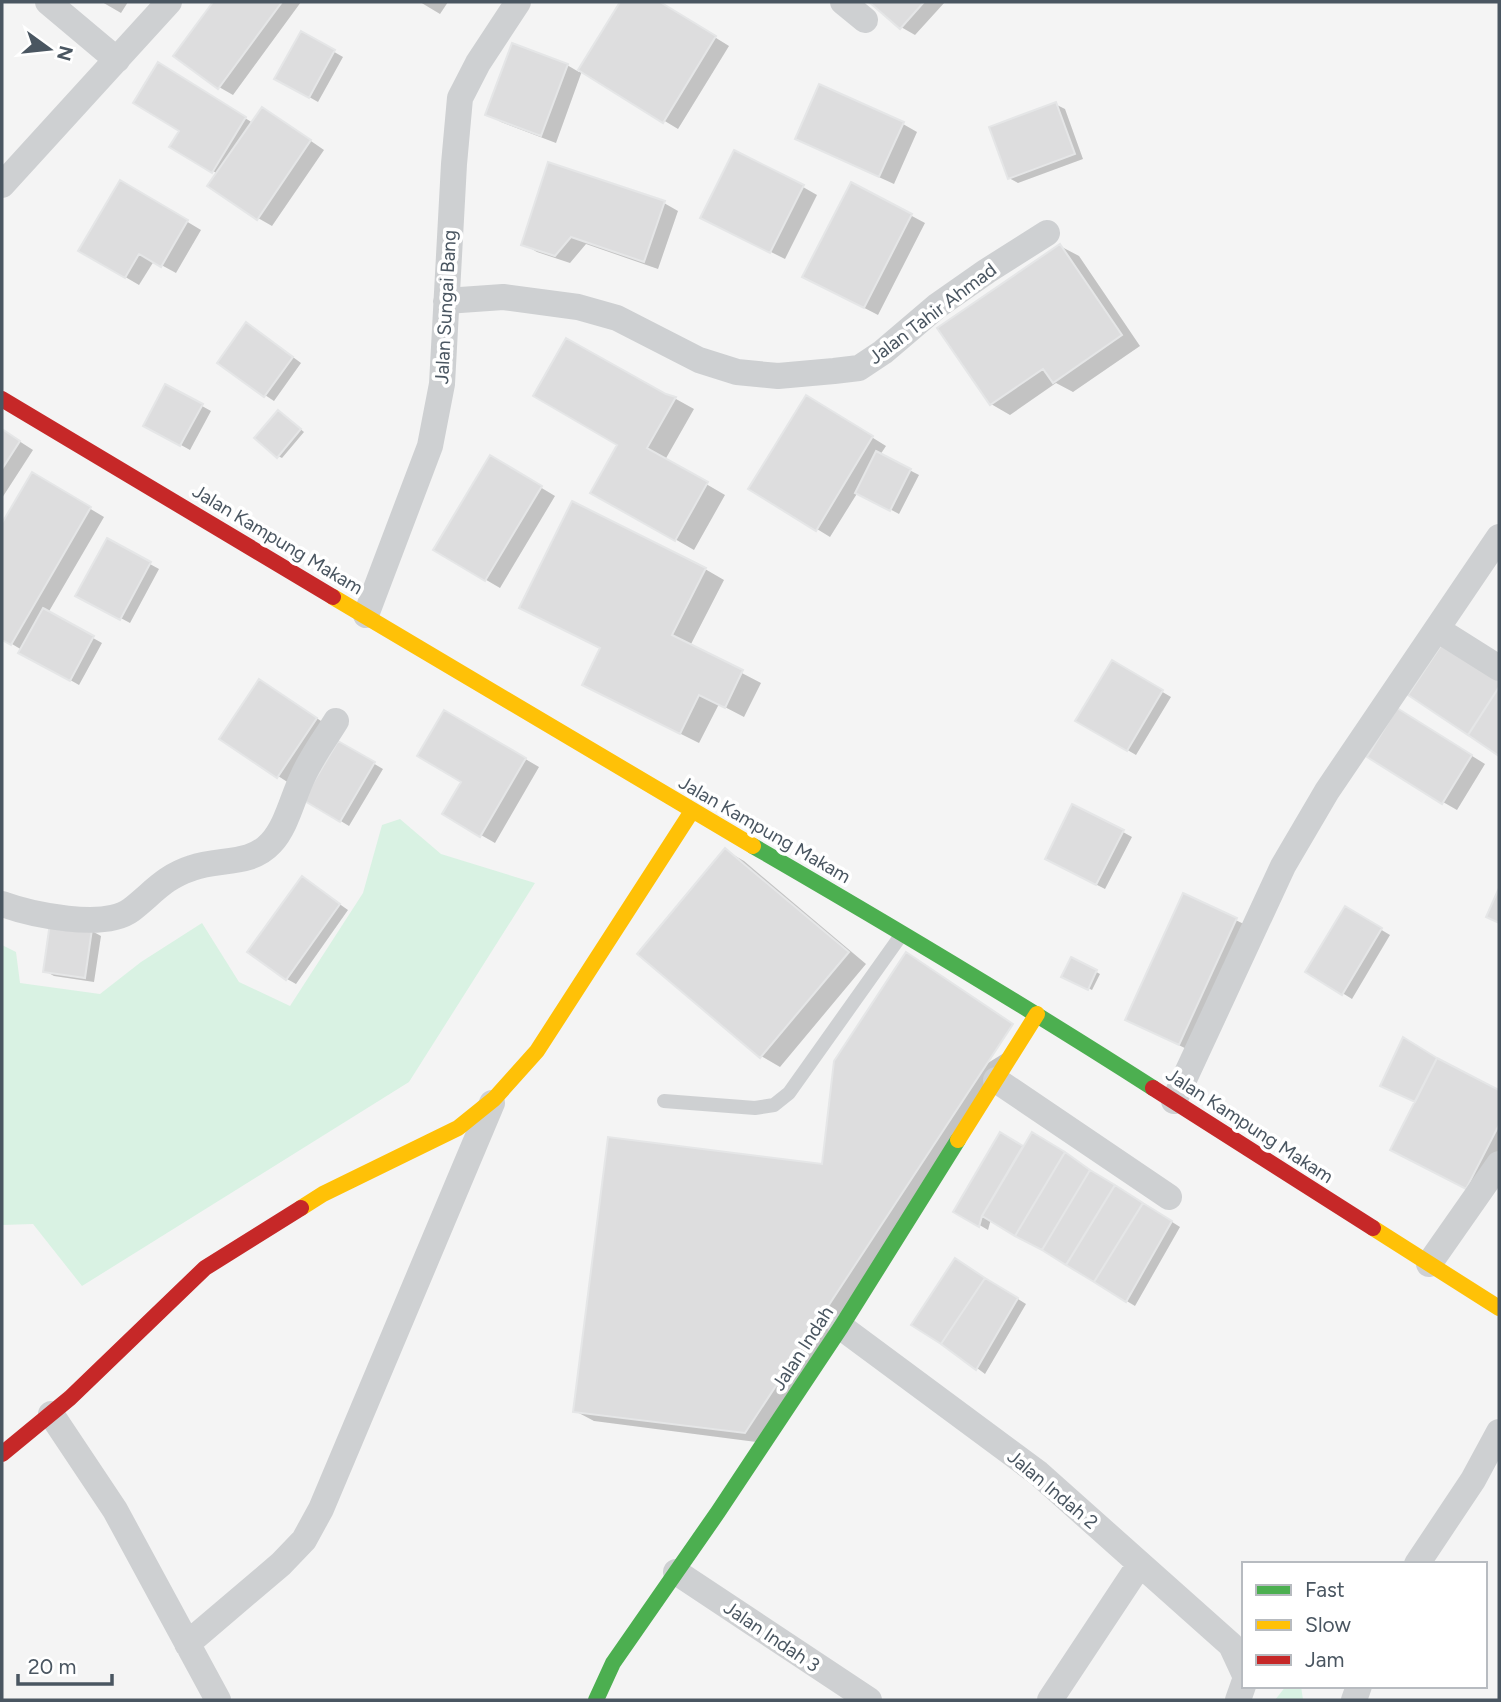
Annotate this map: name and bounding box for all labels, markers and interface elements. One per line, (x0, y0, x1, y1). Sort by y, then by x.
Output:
north arrow (14, 14, 84, 84)
text: N (52, 43, 78, 63)
street label: Jalan Sungai Bang (430, 229, 461, 385)
street label: Jalan Tahir Ahmad (864, 258, 1001, 369)
street label: Jalan Kampung Makam (188, 479, 367, 599)
street label: Jalan Kampung Makam (675, 771, 855, 888)
street label: Jalan Kampung Makam (1162, 1063, 1338, 1188)
street label: Jalan Indah (767, 1302, 838, 1395)
street label: Jalan Indah 2 (1003, 1445, 1103, 1534)
legend (1242, 1562, 1487, 1688)
text: Fast (1305, 1577, 1345, 1602)
street label: Jalan Indah 3 (719, 1596, 824, 1677)
text: Slow (1305, 1612, 1351, 1637)
scale bar (18, 1642, 112, 1686)
text: Jam (1305, 1647, 1344, 1672)
text: 20 m (28, 1654, 76, 1679)

